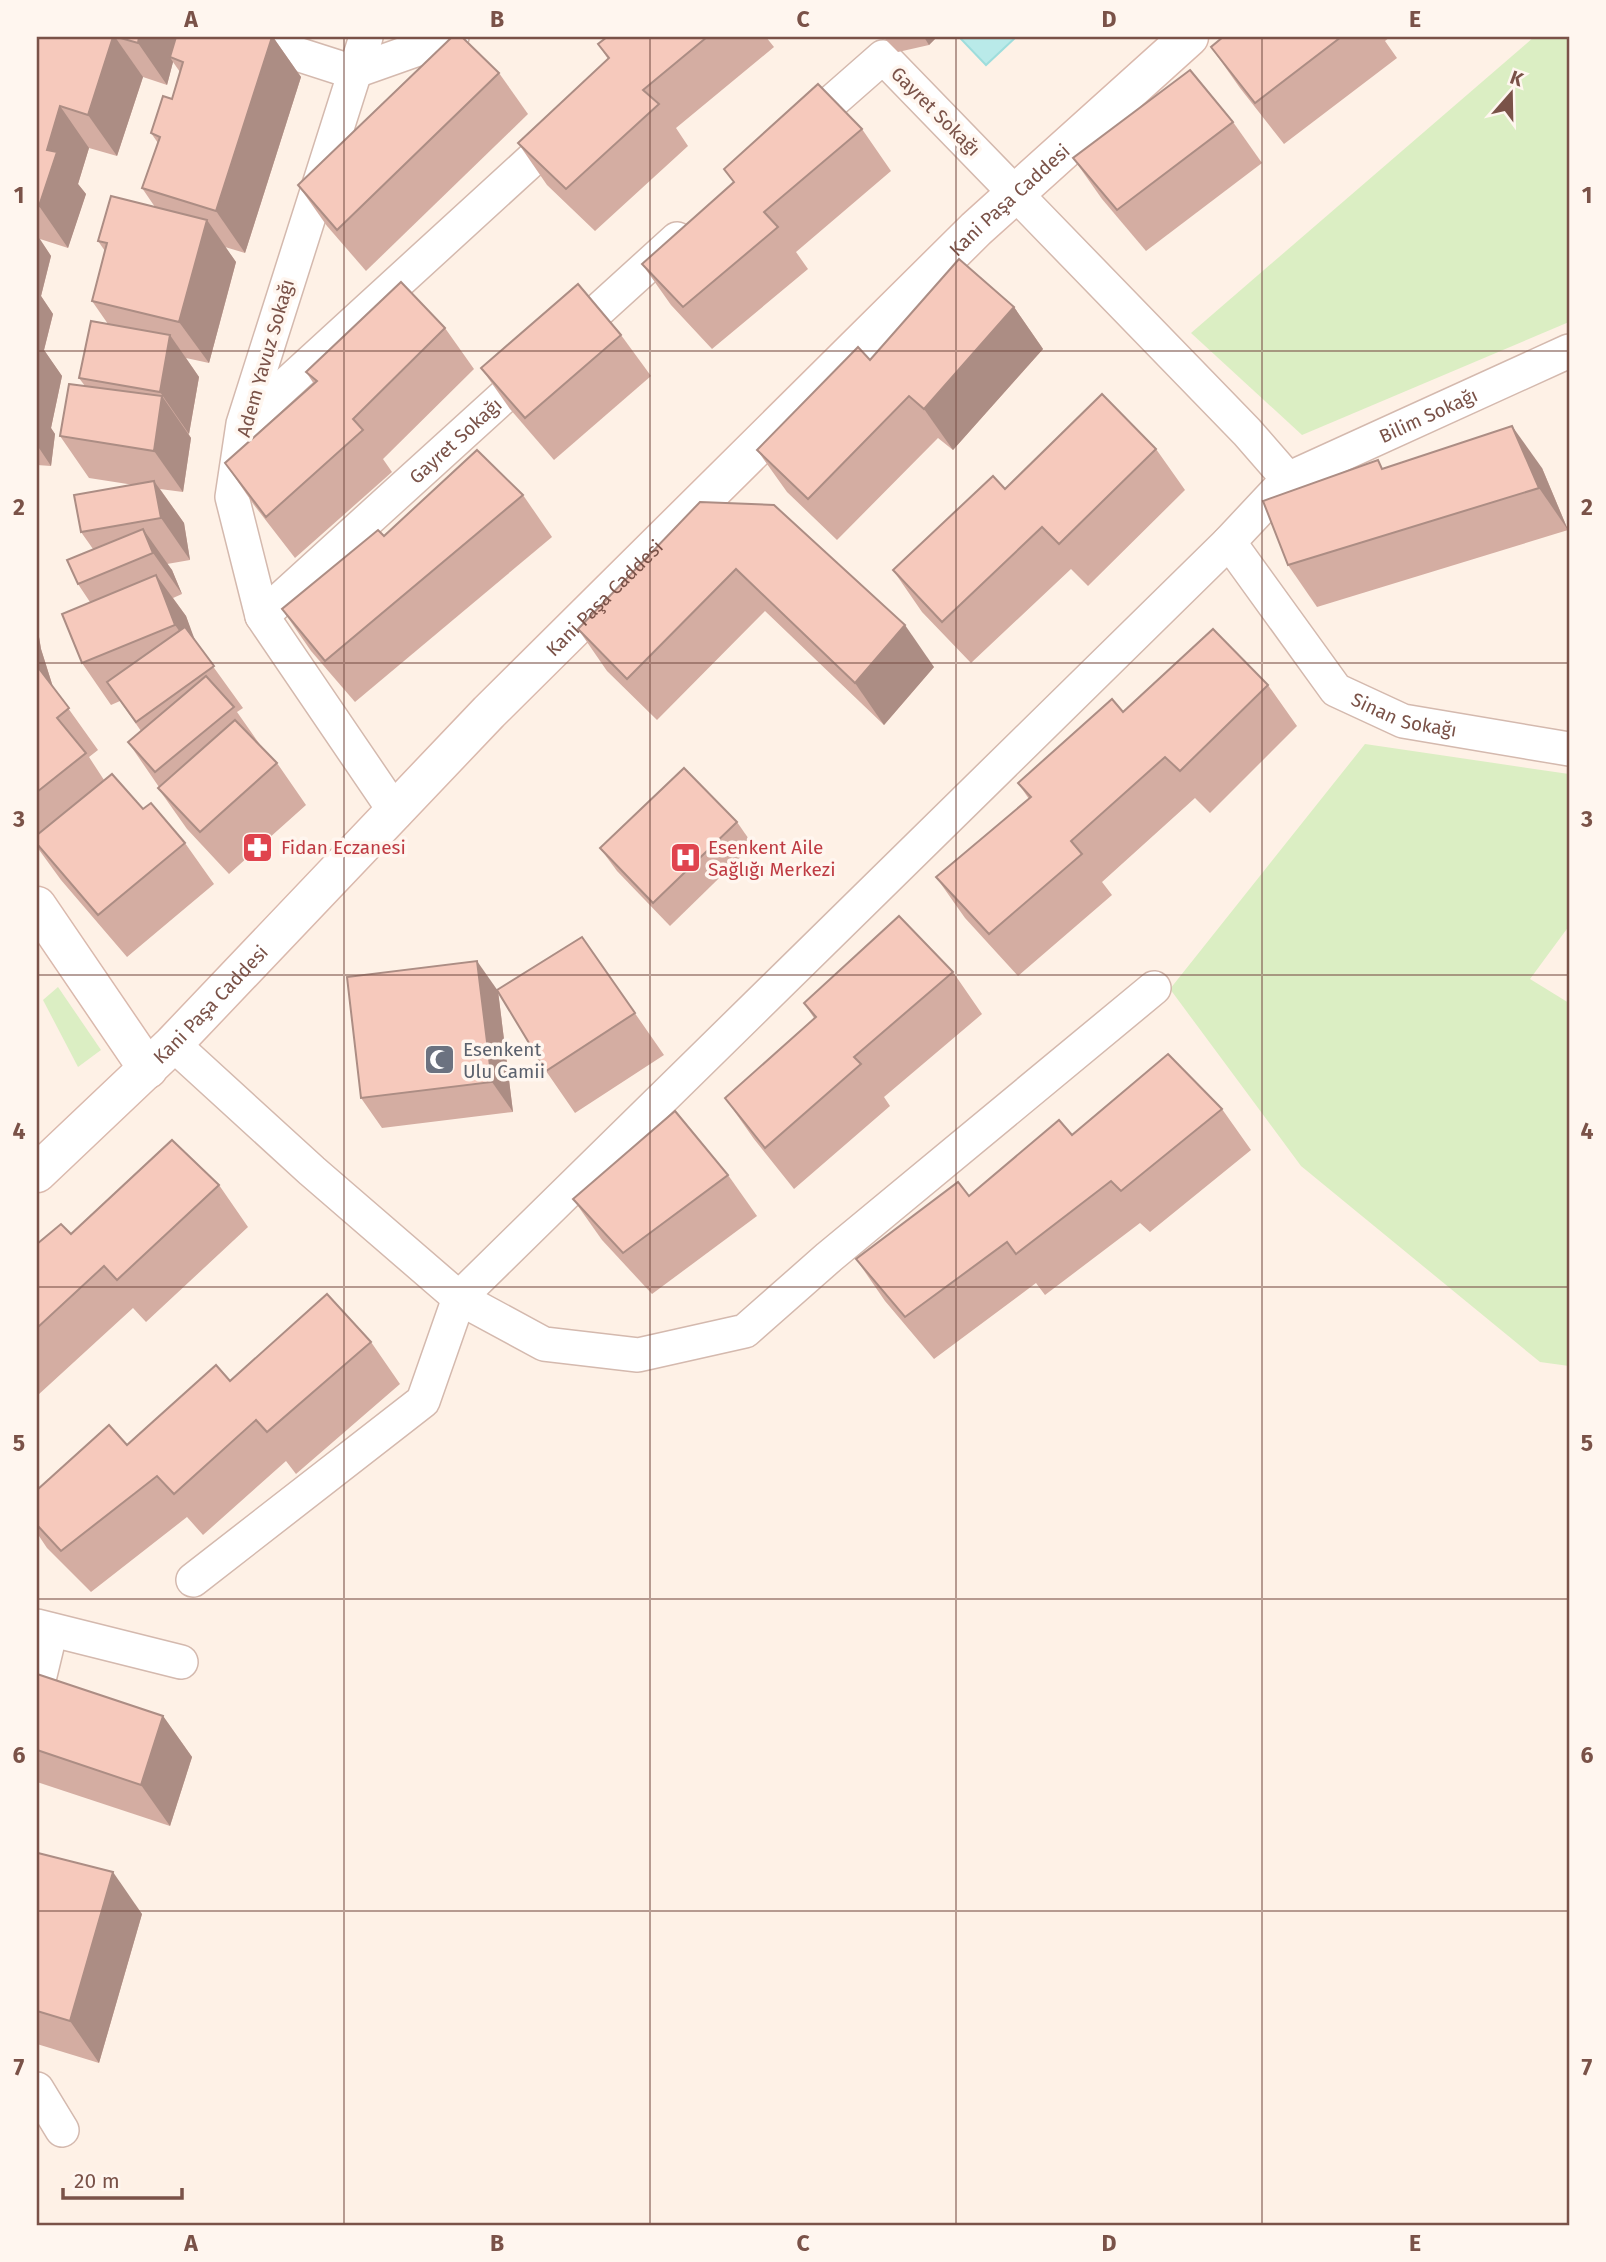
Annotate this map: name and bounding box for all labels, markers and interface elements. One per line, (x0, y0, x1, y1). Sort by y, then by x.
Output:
text: A (183, 5, 198, 33)
text: B (490, 5, 504, 33)
text: C (796, 5, 810, 33)
text: D (1102, 5, 1117, 33)
text: E (1409, 5, 1421, 33)
north arrow (1476, 60, 1546, 130)
street label: Gayret Sokağı (886, 62, 985, 161)
text: K (1507, 66, 1527, 92)
street label: Kani Paşa Caddesi (945, 139, 1075, 261)
text: 1 (14, 181, 24, 209)
text: 1 (1582, 181, 1592, 209)
street label: Adem Yavuz Sokağı (232, 277, 299, 440)
street label: Bilim Sokağı (1376, 383, 1481, 448)
street label: Gayret Sokağı (405, 393, 506, 489)
text: 2 (13, 493, 25, 521)
text: 2 (1581, 493, 1593, 521)
street label: Kani Paşa Caddesi (541, 535, 668, 661)
street label: Sinan Sokağı (1348, 688, 1458, 742)
text: 3 (12, 805, 25, 833)
text: 3 (1580, 805, 1593, 833)
pharmacy icon: Fidan Eczanesi (241, 830, 275, 864)
place label: Fidan Eczanesi (281, 836, 406, 859)
place label: Esenkent Aile Sağlığı Merkezi (708, 836, 836, 881)
hospital icon: Esenkent Aile Sağlığı Merkezi (668, 841, 702, 875)
street label: Kani Paşa Caddesi (149, 941, 273, 1069)
place label: Esenkent Ulu Camii (463, 1038, 545, 1083)
mosque icon: Esenkent Ulu Camii (423, 1043, 457, 1077)
text: 4 (13, 1117, 26, 1145)
text: 4 (1581, 1117, 1594, 1145)
text: 5 (13, 1429, 25, 1457)
text: 5 (1581, 1429, 1593, 1457)
text: 6 (13, 1741, 26, 1769)
text: 6 (1581, 1741, 1594, 1769)
text: 7 (14, 2053, 25, 2081)
text: 7 (1582, 2053, 1593, 2081)
scale bar (63, 2157, 182, 2201)
text: 20 m (74, 2168, 120, 2194)
text: A (183, 2229, 198, 2257)
text: B (490, 2229, 504, 2257)
text: C (796, 2229, 810, 2257)
text: D (1102, 2229, 1117, 2257)
text: E (1409, 2229, 1421, 2257)

